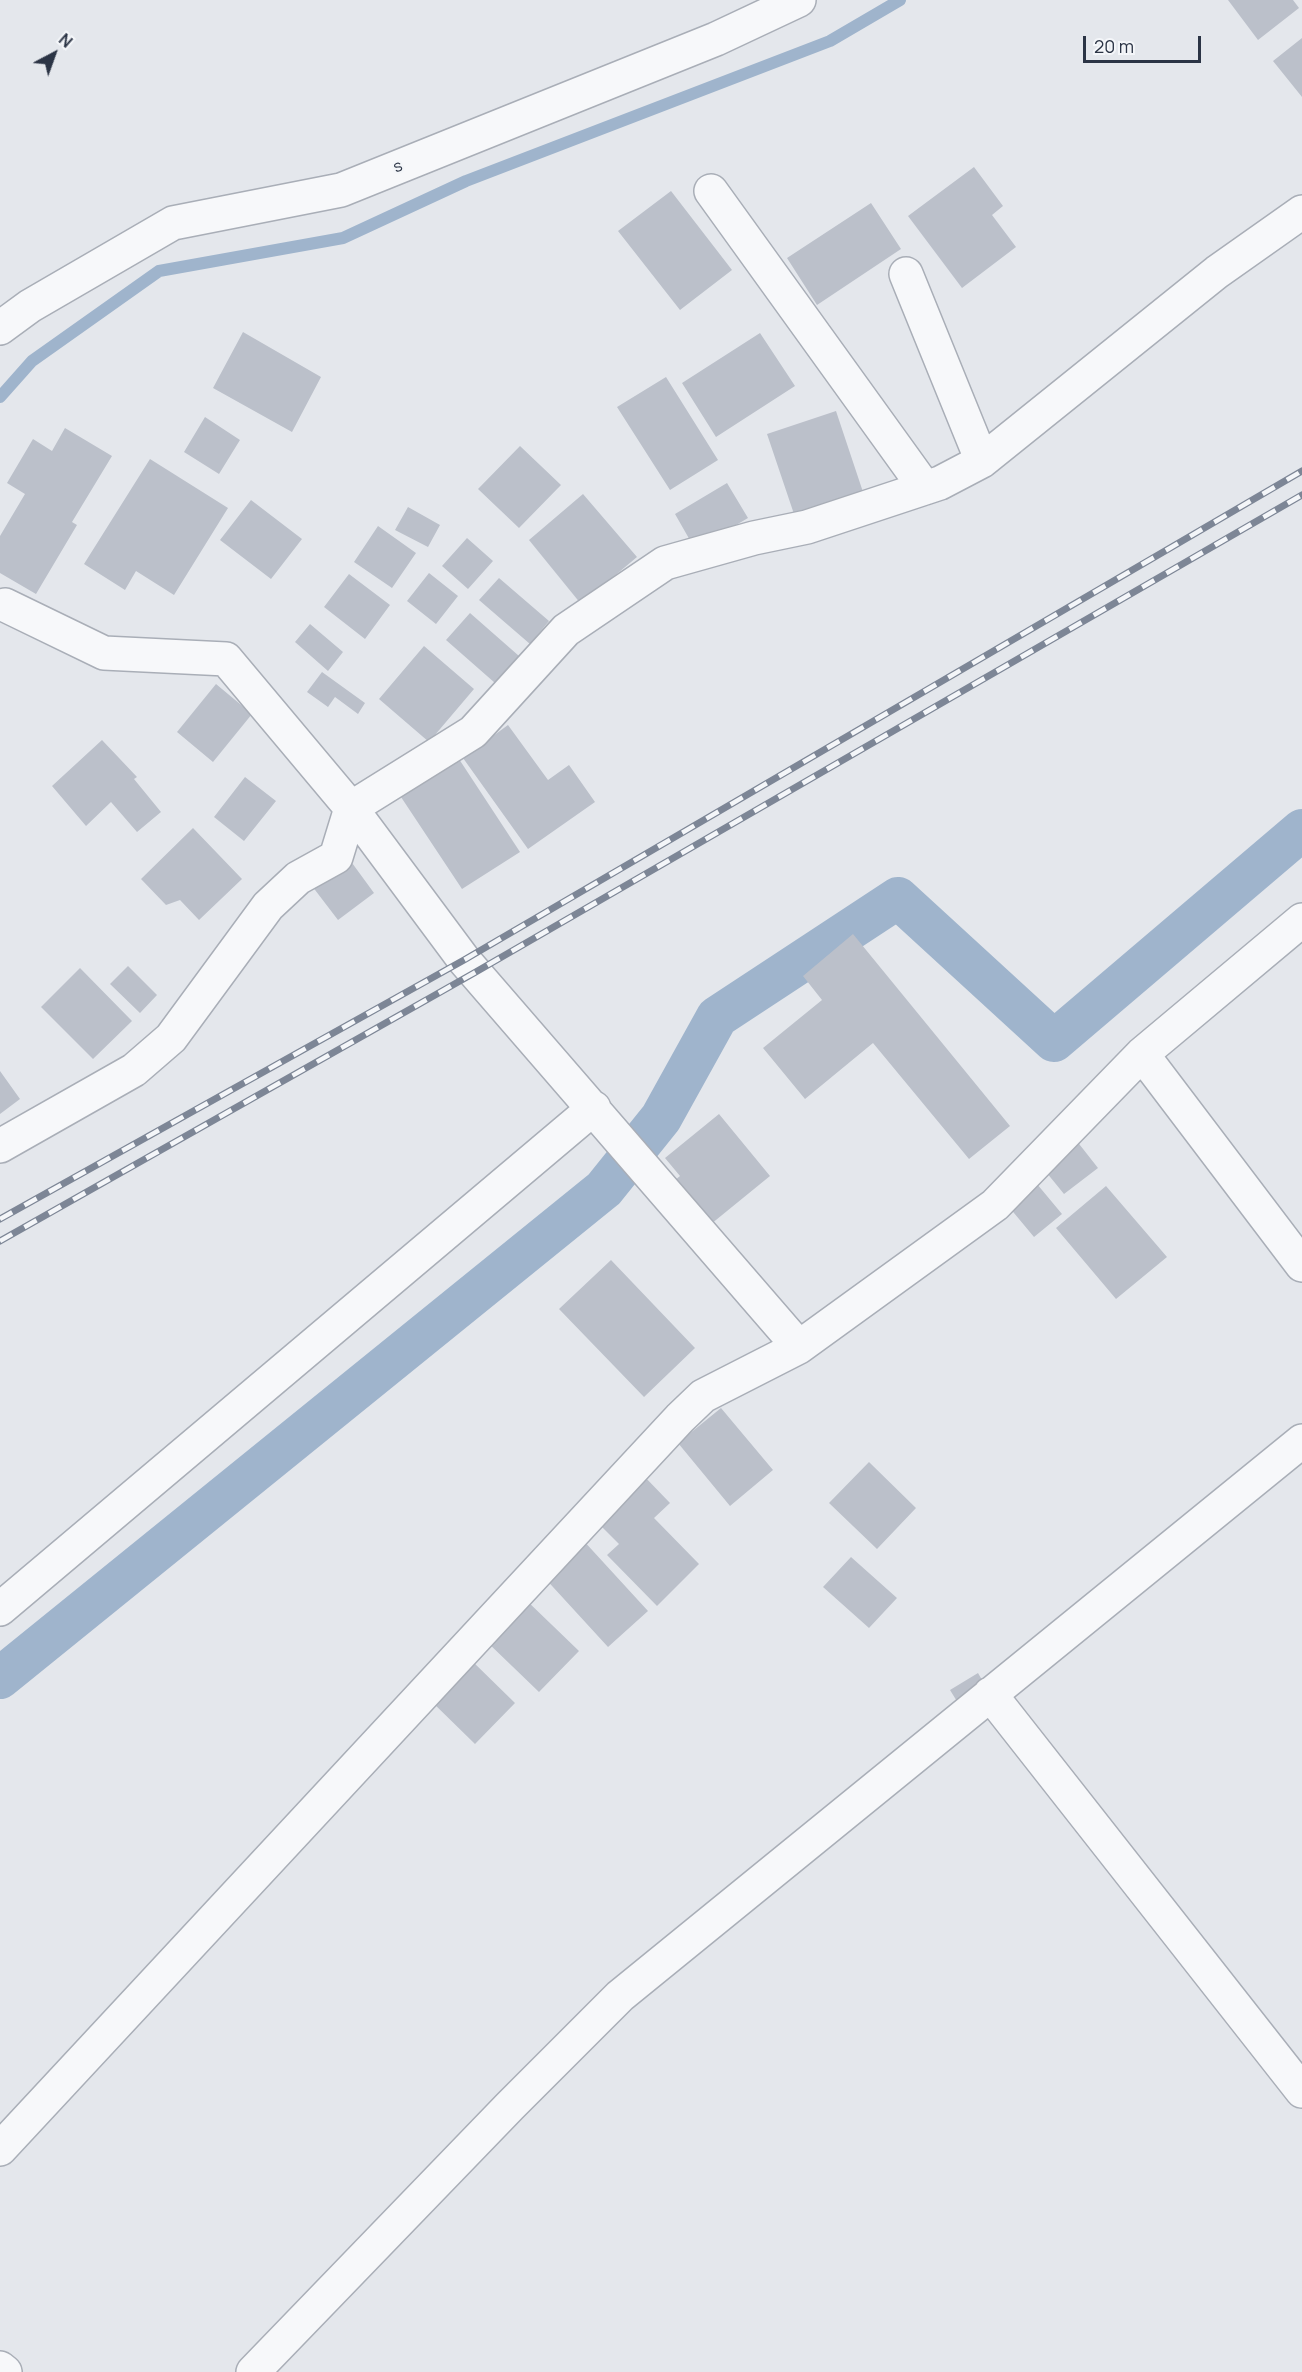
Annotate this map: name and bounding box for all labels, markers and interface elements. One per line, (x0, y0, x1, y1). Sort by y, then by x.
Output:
north arrow (24, 24, 84, 84)
scale bar (1086, 24, 1204, 62)
text: N (54, 28, 77, 52)
text: 20 m (1094, 34, 1134, 58)
street label: s (391, 157, 405, 177)

